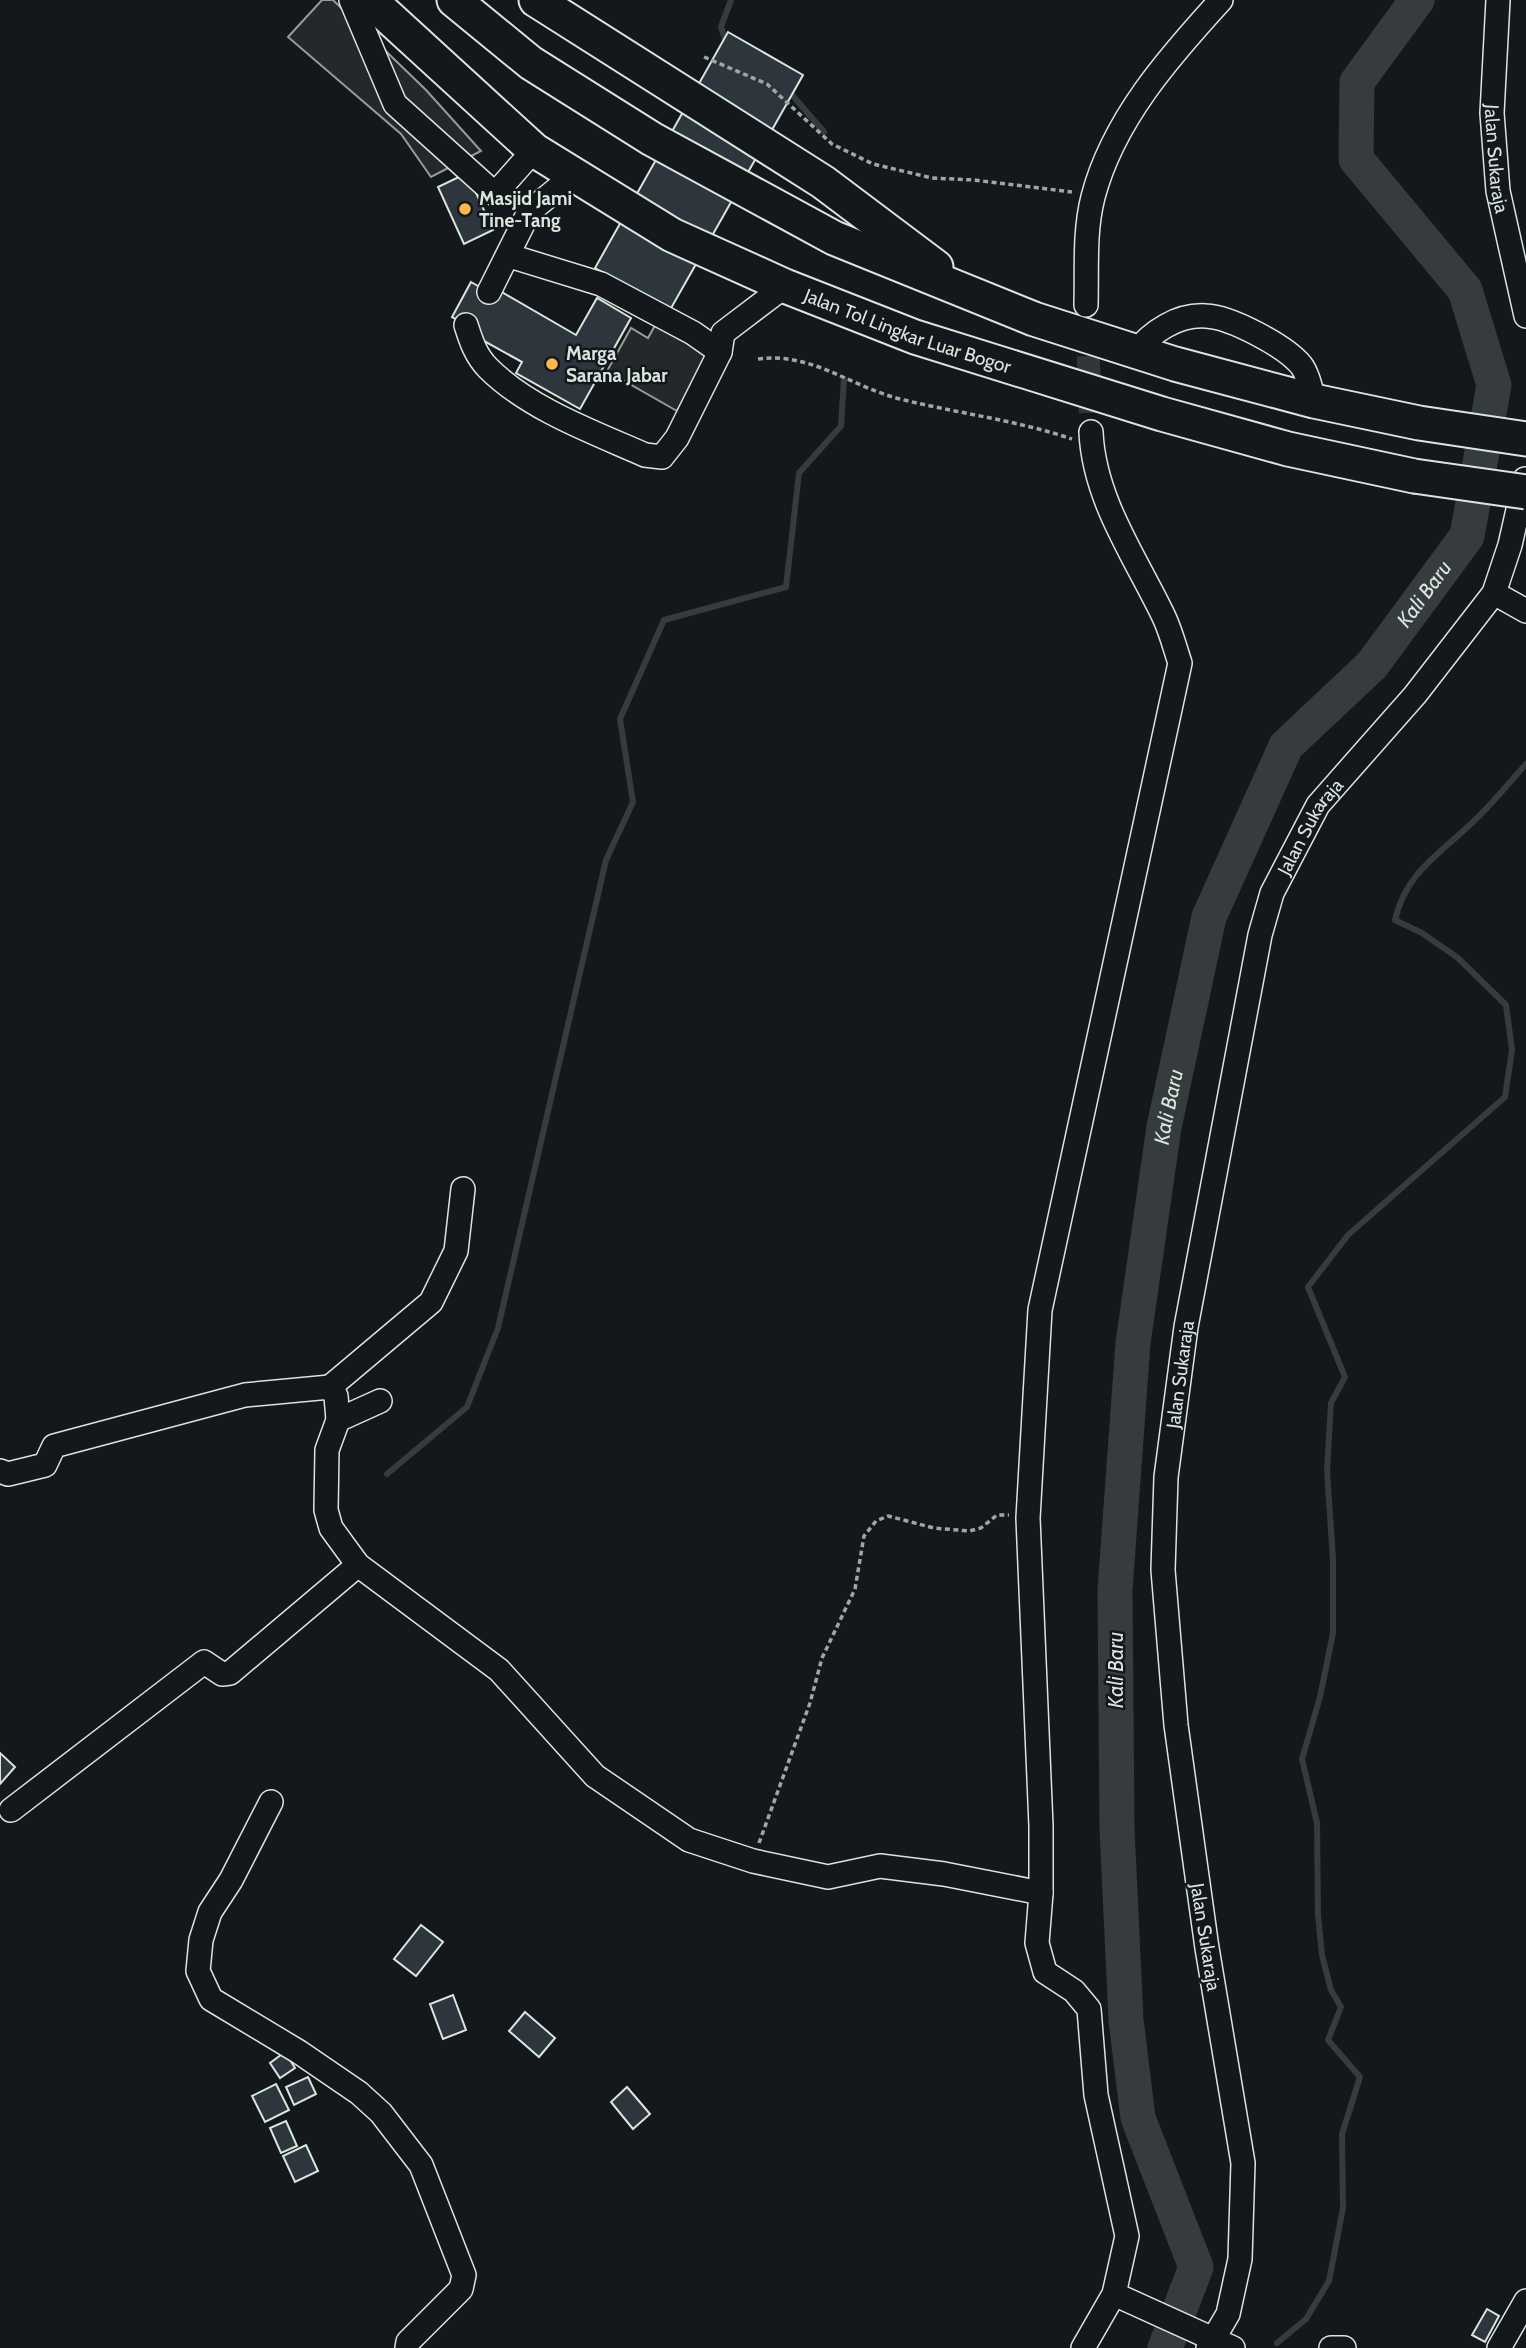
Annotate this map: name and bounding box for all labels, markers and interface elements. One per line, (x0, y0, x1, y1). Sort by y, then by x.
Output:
street label: Jalan Sukaraja (1480, 103, 1514, 215)
place label: Masjid Jami Tine-Tang (479, 187, 572, 232)
marker: Masjid Jami Tine-Tang (457, 201, 473, 217)
street label: Jalan Tol Lingkar Luar Bogor (800, 283, 1014, 378)
place label: Marga Sarana Jabar (566, 342, 668, 387)
marker: Marga Sarana Jabar (544, 356, 560, 372)
water label: Kali Baru (1391, 556, 1457, 632)
street label: Jalan Sukaraja (1272, 774, 1348, 880)
water label: Kali Baru (1149, 1067, 1188, 1146)
street label: Jalan Sukaraja (1161, 1318, 1199, 1431)
water label: Kali Baru (1103, 1632, 1128, 1708)
street label: Jalan Sukaraja (1185, 1881, 1225, 1993)

